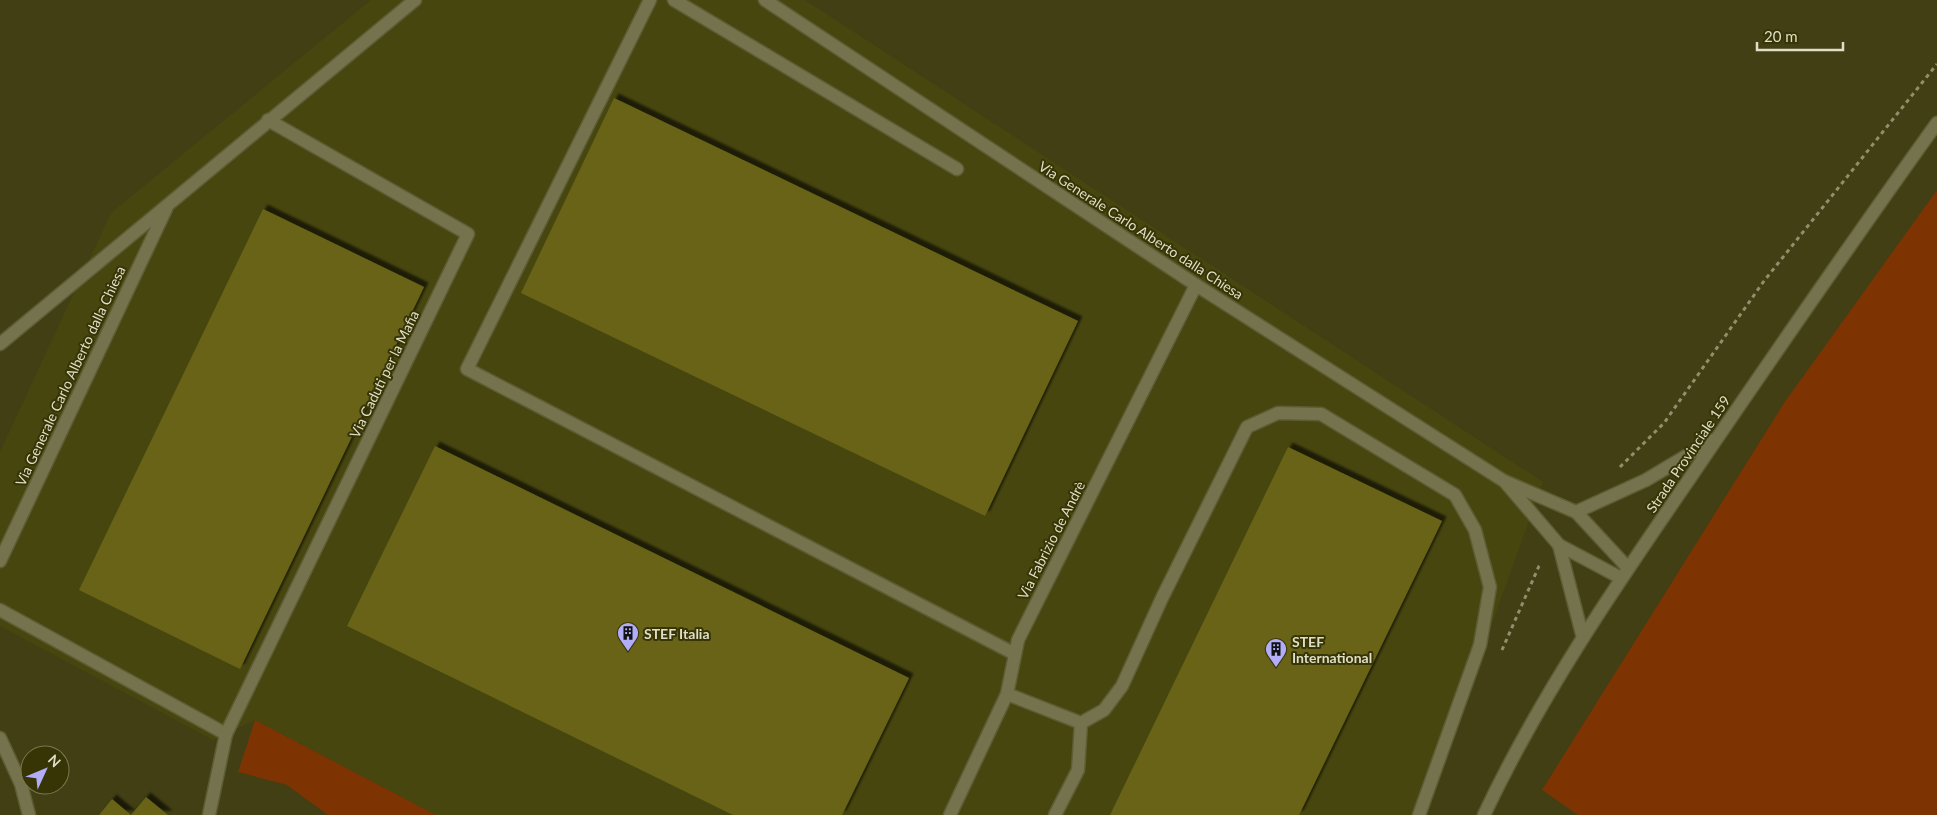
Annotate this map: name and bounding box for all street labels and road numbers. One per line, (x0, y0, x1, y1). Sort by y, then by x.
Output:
street label: Via Generale Carlo Alberto dalla Chiesa (1035, 157, 1247, 303)
street label: Via Generale Carlo Alberto dalla Chiesa (11, 263, 129, 489)
street label: Via Caduti per la Mafia (346, 307, 422, 440)
street label: Strada Provinciale 159 (1643, 392, 1733, 516)
street label: Via Fabrizio de Andrè (1014, 478, 1088, 602)

